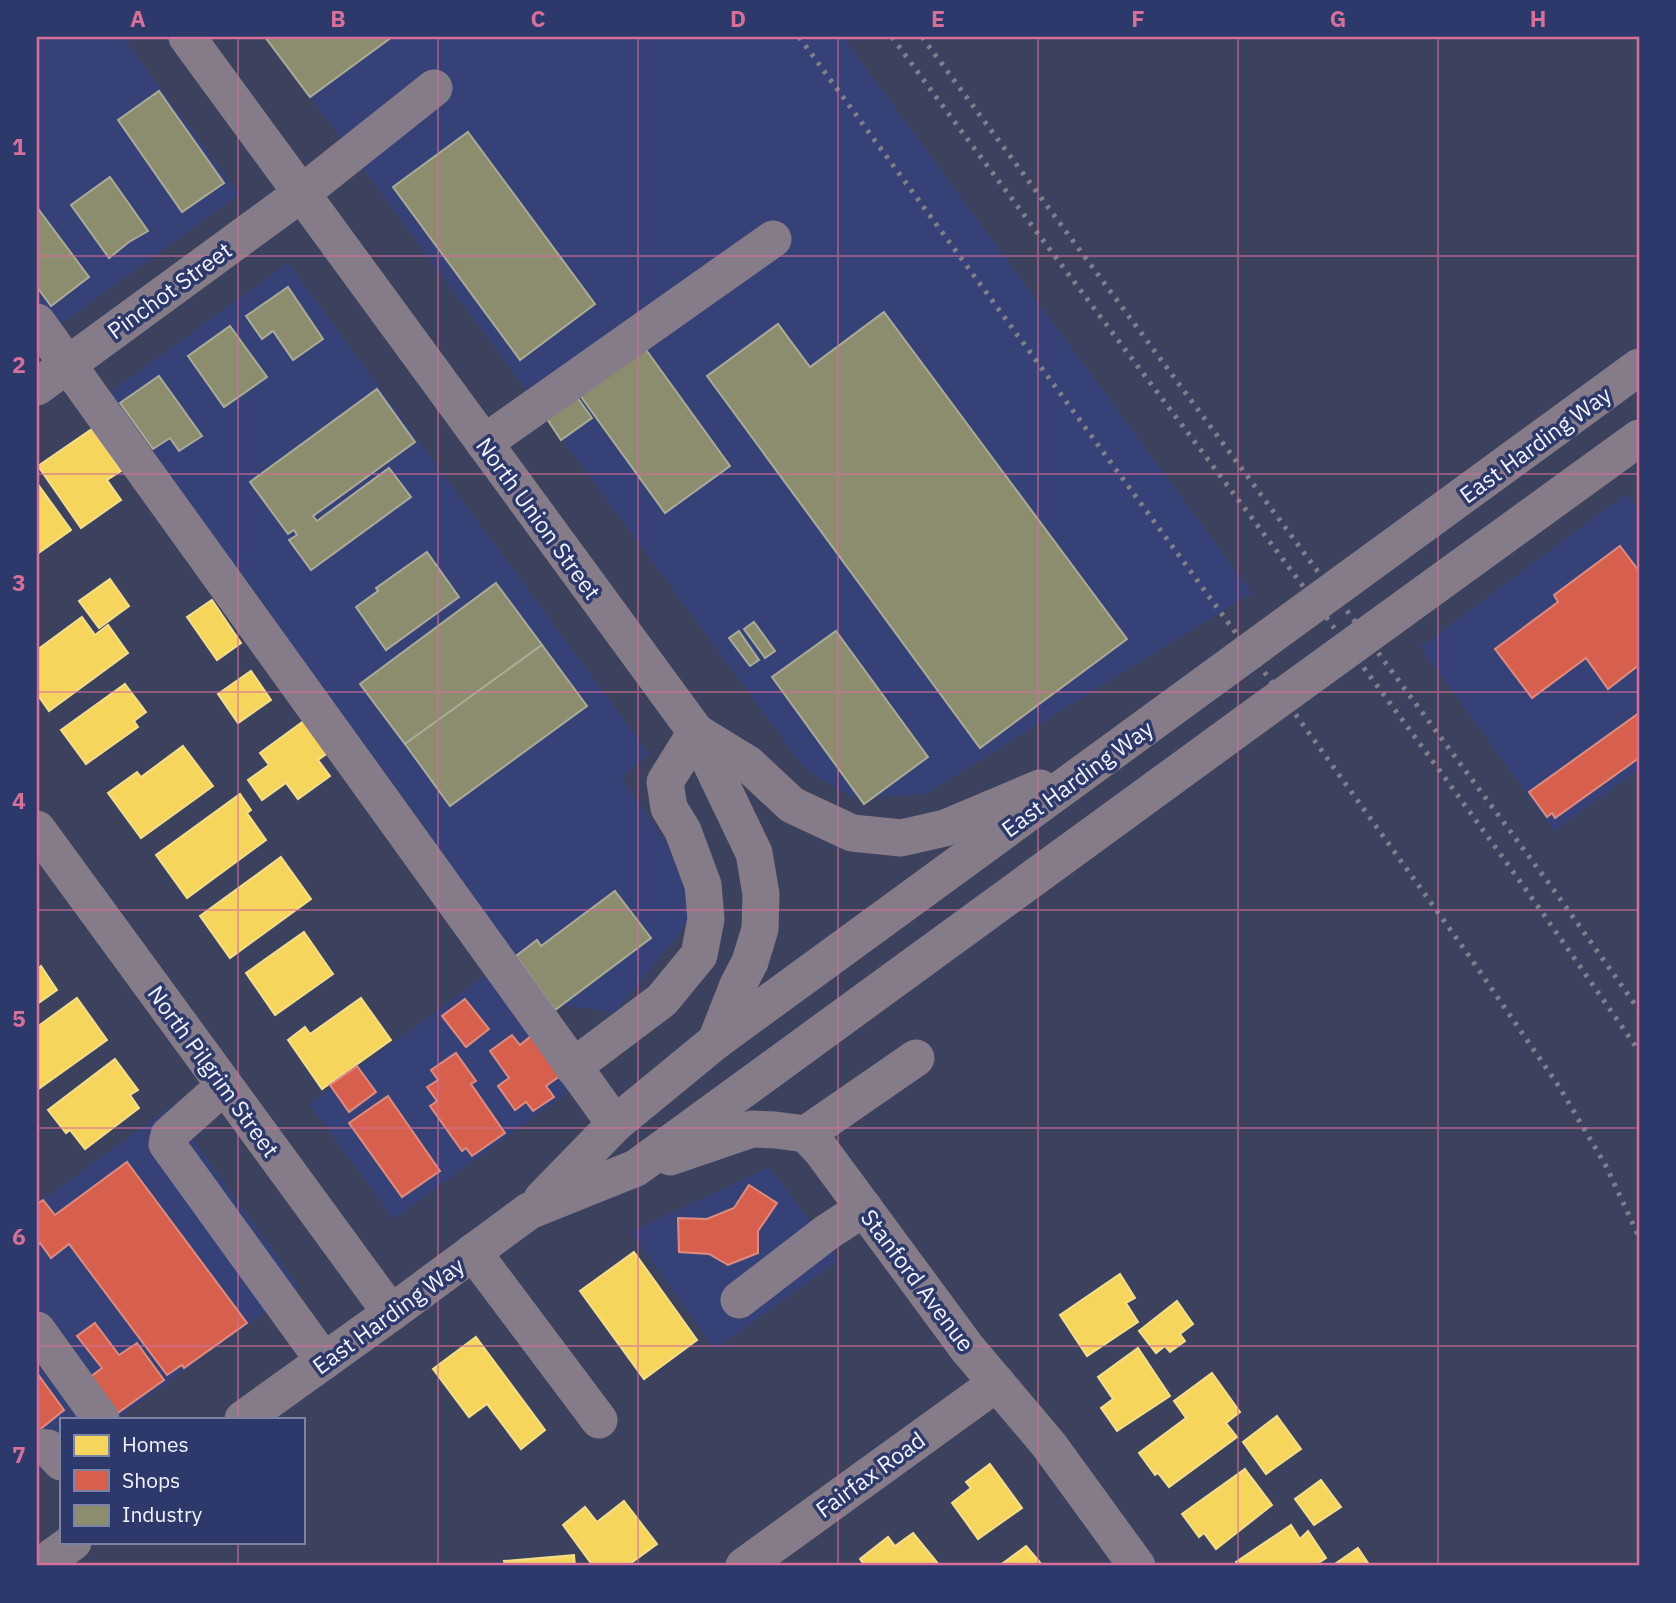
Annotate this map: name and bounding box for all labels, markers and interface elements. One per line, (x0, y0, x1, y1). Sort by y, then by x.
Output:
text: A (130, 3, 146, 33)
text: B (330, 3, 346, 33)
text: C (531, 3, 546, 33)
text: D (730, 3, 746, 33)
text: E (931, 3, 945, 33)
text: F (1131, 3, 1145, 33)
text: G (1330, 3, 1346, 33)
text: H (1530, 3, 1546, 33)
text: 1 (12, 131, 26, 161)
street label: Pinchot Street (101, 235, 237, 345)
text: 2 (12, 349, 26, 379)
street label: East Harding Way (1453, 378, 1617, 509)
street label: North Union Street (470, 431, 608, 605)
text: 3 (12, 567, 26, 597)
street label: East Harding Way (995, 712, 1159, 843)
text: 4 (12, 785, 26, 815)
street label: North Pilgrim Street (142, 979, 286, 1163)
text: 5 (12, 1003, 26, 1033)
street label: Stanford Avenue (855, 1203, 981, 1357)
text: 6 (12, 1221, 26, 1251)
street label: East Harding Way (306, 1249, 470, 1380)
legend (60, 1418, 304, 1544)
street label: Fairfax Road (809, 1424, 931, 1524)
text: Homes (122, 1430, 189, 1458)
text: 7 (12, 1439, 26, 1469)
text: Shops (122, 1466, 180, 1494)
text: Industry (122, 1500, 203, 1528)

